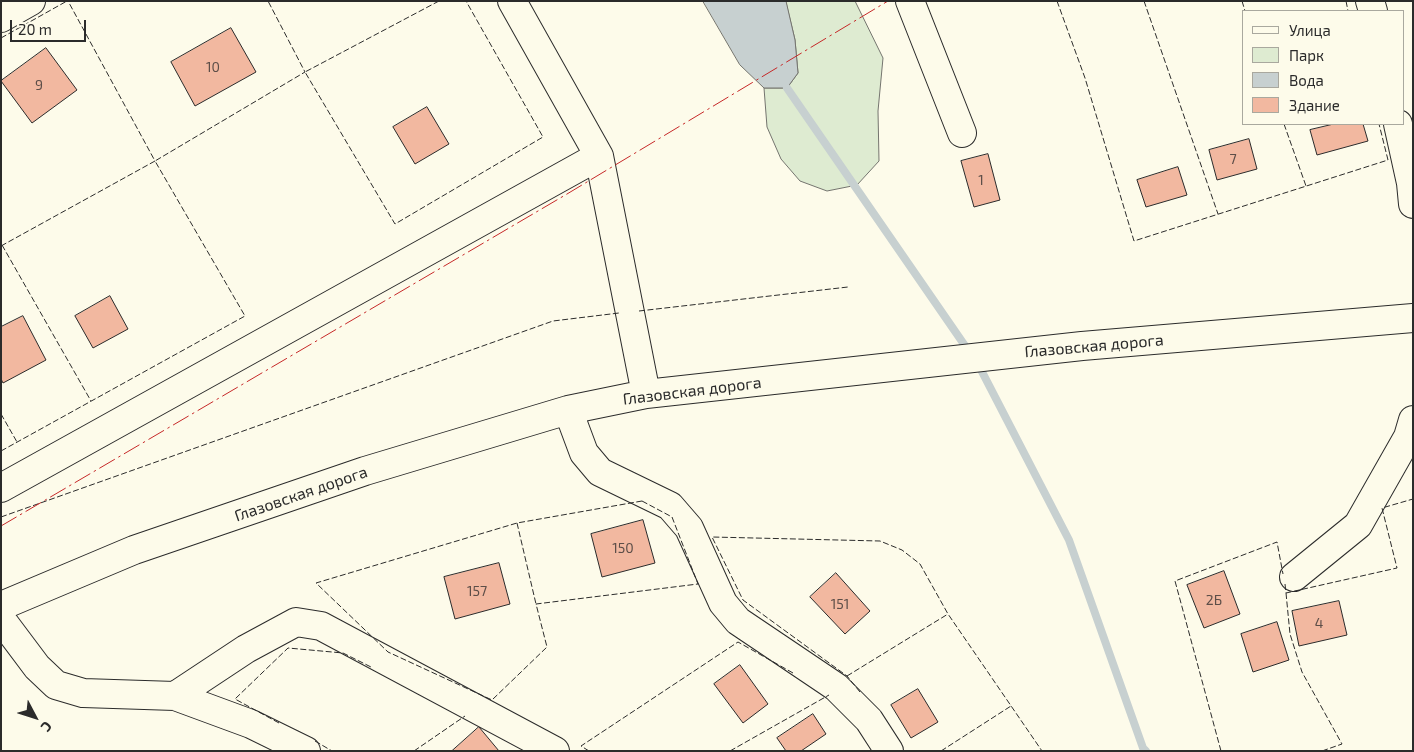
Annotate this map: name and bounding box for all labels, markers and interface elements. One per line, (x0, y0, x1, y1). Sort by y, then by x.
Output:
scale bar (12, 10, 89, 42)
legend (1242, 10, 1404, 125)
text: 20 m (18, 20, 52, 38)
text: Улица (1289, 21, 1331, 39)
text: Парк (1289, 46, 1324, 64)
house number: 10 (206, 59, 220, 75)
text: Вода (1289, 71, 1324, 89)
house number: 9 (35, 77, 43, 93)
text: Здание (1289, 96, 1340, 114)
house number: 7 (1229, 151, 1237, 167)
house number: 1 (978, 172, 984, 188)
street label: Глазовская дорога (1024, 330, 1164, 362)
street label: Глазовская дорога (622, 373, 762, 409)
street label: Глазовская дорога (232, 462, 370, 526)
house number: 150 (612, 540, 634, 556)
house number: 157 (467, 583, 487, 599)
house number: 2Б (1206, 592, 1222, 608)
house number: 151 (831, 596, 849, 612)
house number: 4 (1315, 615, 1323, 631)
north arrow (10, 692, 60, 742)
text: С (38, 718, 56, 736)

